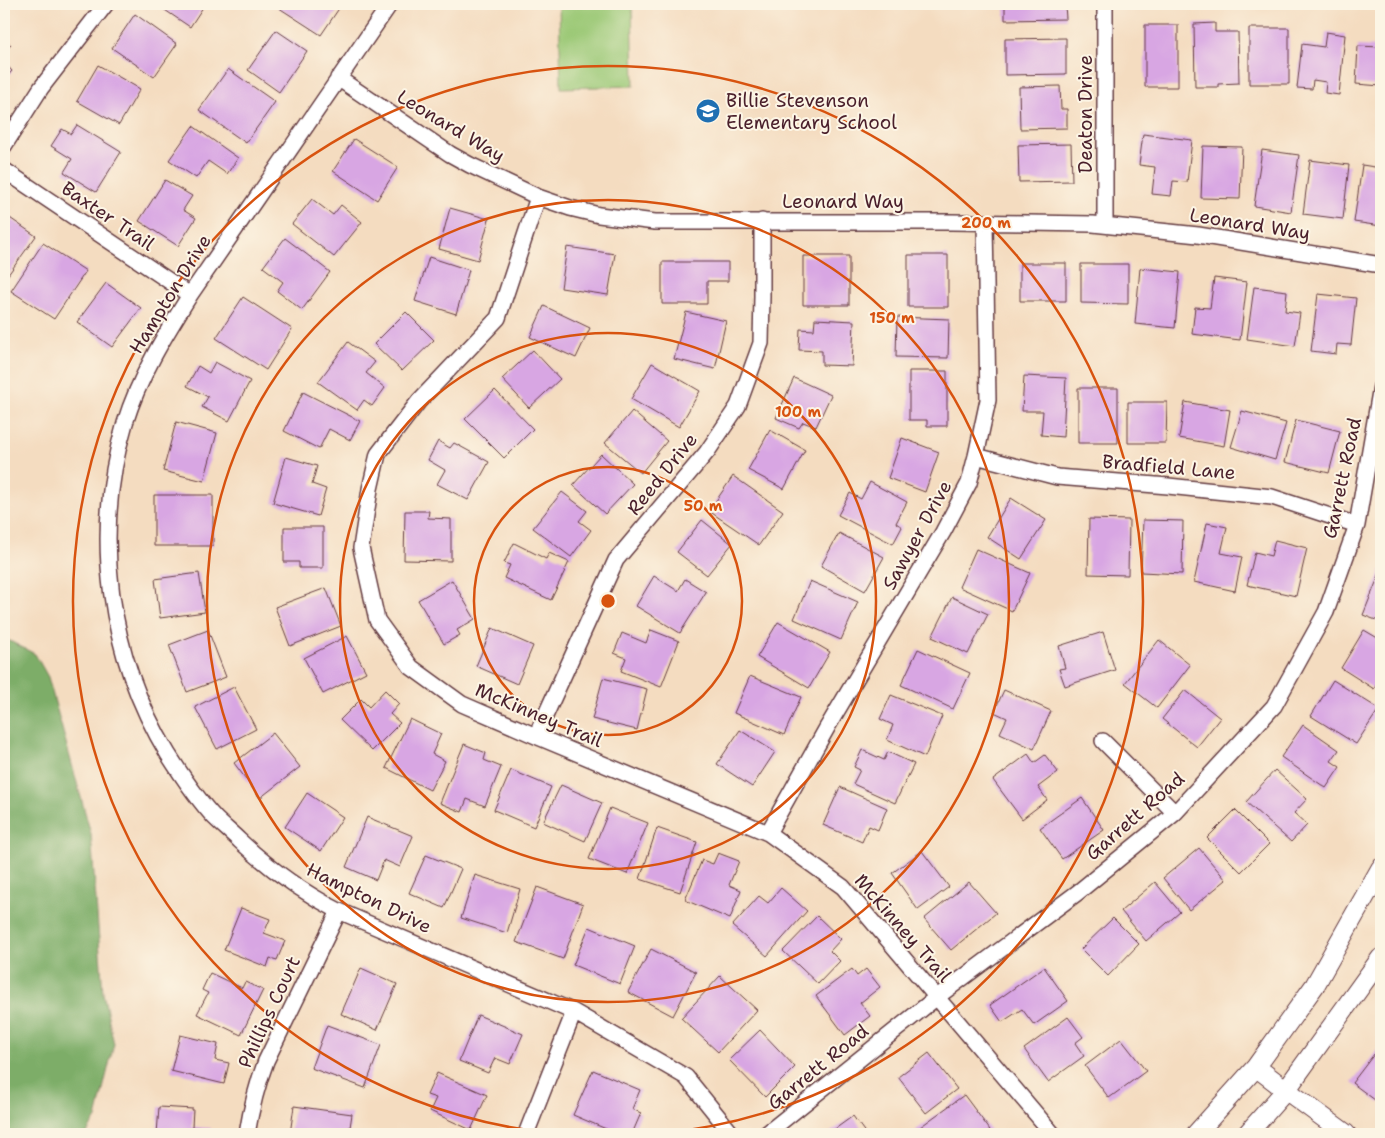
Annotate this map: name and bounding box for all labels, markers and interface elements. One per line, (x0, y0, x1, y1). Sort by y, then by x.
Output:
street label: Deaton Drive (1073, 55, 1098, 173)
street label: Leonard Way (392, 84, 510, 168)
place label: Billie Stevenson Elementary School (726, 88, 897, 135)
school or university icon: Billie Stevenson Elementary School (695, 98, 721, 124)
street label: Baxter Trail (57, 176, 160, 256)
street label: Leonard Way (782, 189, 904, 214)
street label: Leonard Way (1188, 202, 1312, 246)
text: 200 m (961, 213, 1011, 233)
street label: Hampton Drive (123, 230, 217, 358)
text: 150 m (869, 308, 915, 328)
text: 100 m (775, 402, 821, 422)
street label: Garrett Road (1317, 415, 1367, 541)
street label: Reed Drive (621, 428, 703, 520)
street label: Bradfield Lane (1101, 449, 1237, 485)
street label: Sawyer Drive (877, 476, 957, 594)
text: 50 m (684, 496, 723, 516)
centre of rings (599, 592, 617, 610)
street label: McKinney Trail (471, 677, 607, 753)
street label: Garrett Road (1080, 766, 1190, 866)
street label: Hampton Drive (302, 857, 436, 939)
street label: McKinney Trail (849, 868, 957, 988)
street label: Phillips Court (232, 952, 306, 1072)
street label: Garrett Road (762, 1019, 874, 1115)

